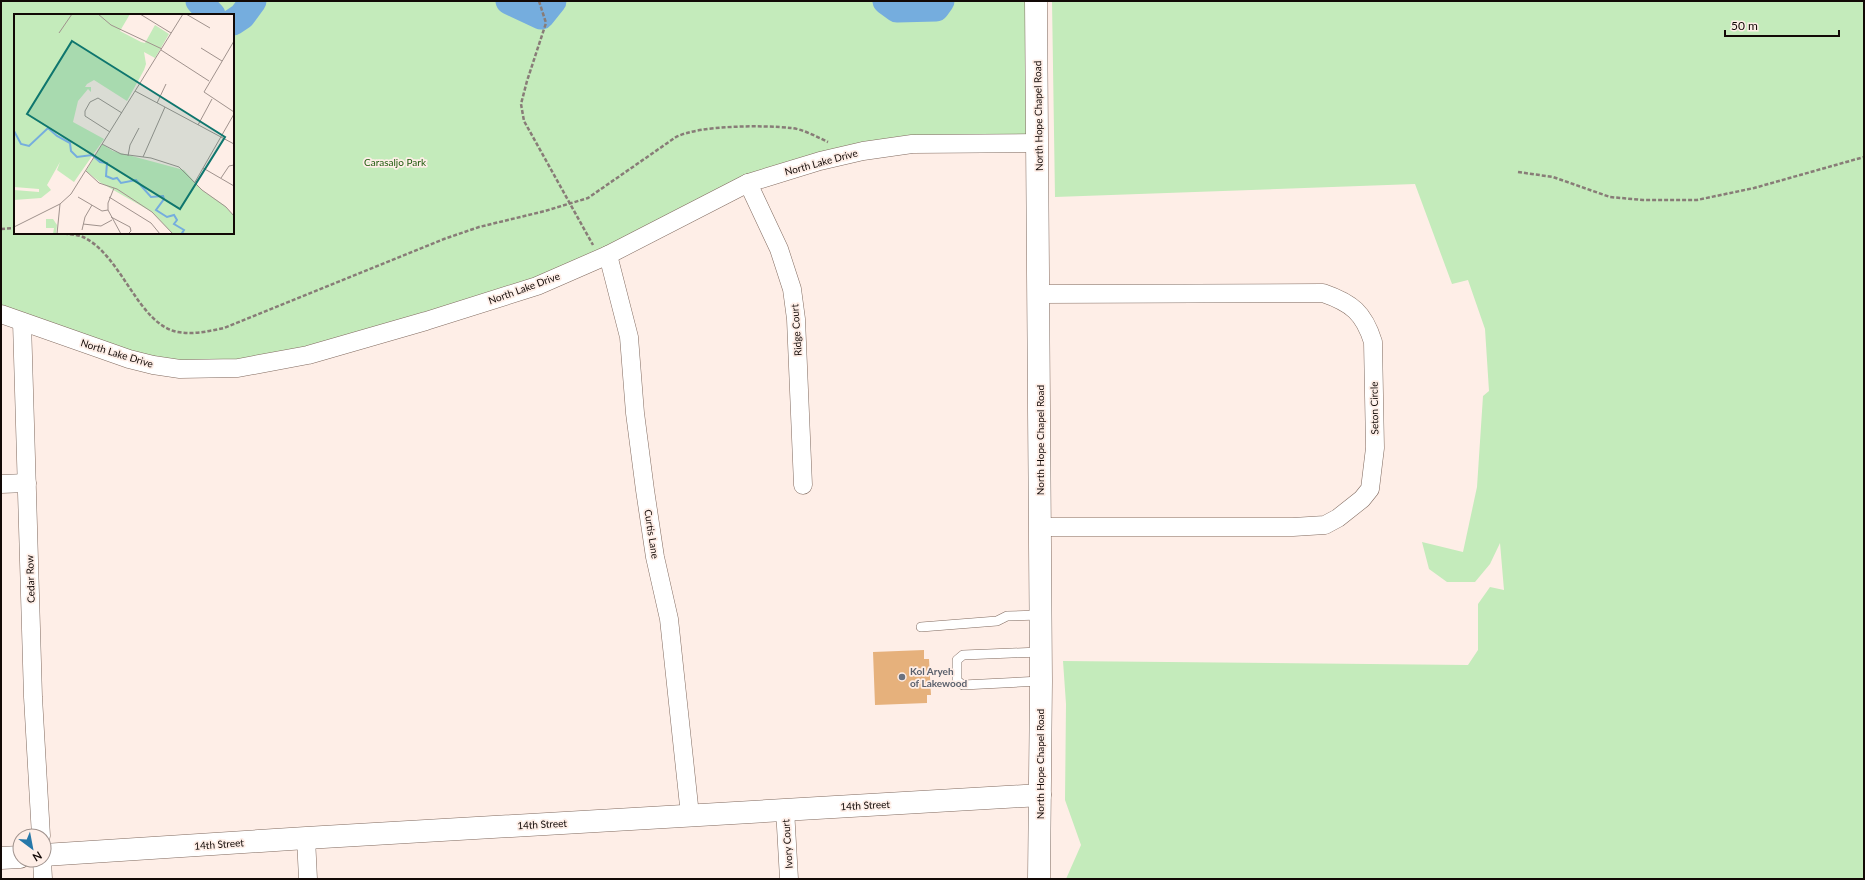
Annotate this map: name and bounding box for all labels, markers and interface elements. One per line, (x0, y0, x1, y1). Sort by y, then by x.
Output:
scale bar (1725, 12, 1839, 38)
inset map (14, 14, 234, 234)
text: 50 m (1731, 18, 1758, 33)
street label: North Hope Chapel Road (1031, 61, 1045, 171)
street label: North Lake Drive (783, 146, 859, 178)
park label: Carasaljo Park (364, 156, 427, 168)
street label: North Lake Drive (487, 270, 561, 306)
street label: Ridge Court (788, 303, 804, 356)
street label: North Lake Drive (79, 336, 155, 370)
street label: Seton Circle (1368, 381, 1380, 435)
street label: North Hope Chapel Road (1034, 385, 1046, 495)
street label: Curtis Lane (642, 508, 662, 560)
street label: Cedar Row (23, 555, 37, 603)
place label: Kol Aryeh of Lakewood (910, 665, 968, 689)
marker: Kol Aryeh of Lakewood (897, 672, 907, 682)
street label: North Hope Chapel Road (1034, 709, 1046, 819)
street label: 14th Street (840, 798, 891, 812)
street label: 14th Street (517, 817, 568, 831)
street label: Ivory Court (779, 818, 795, 869)
north arrow (12, 828, 52, 868)
street label: 14th Street (194, 836, 245, 852)
text: N (31, 849, 45, 865)

